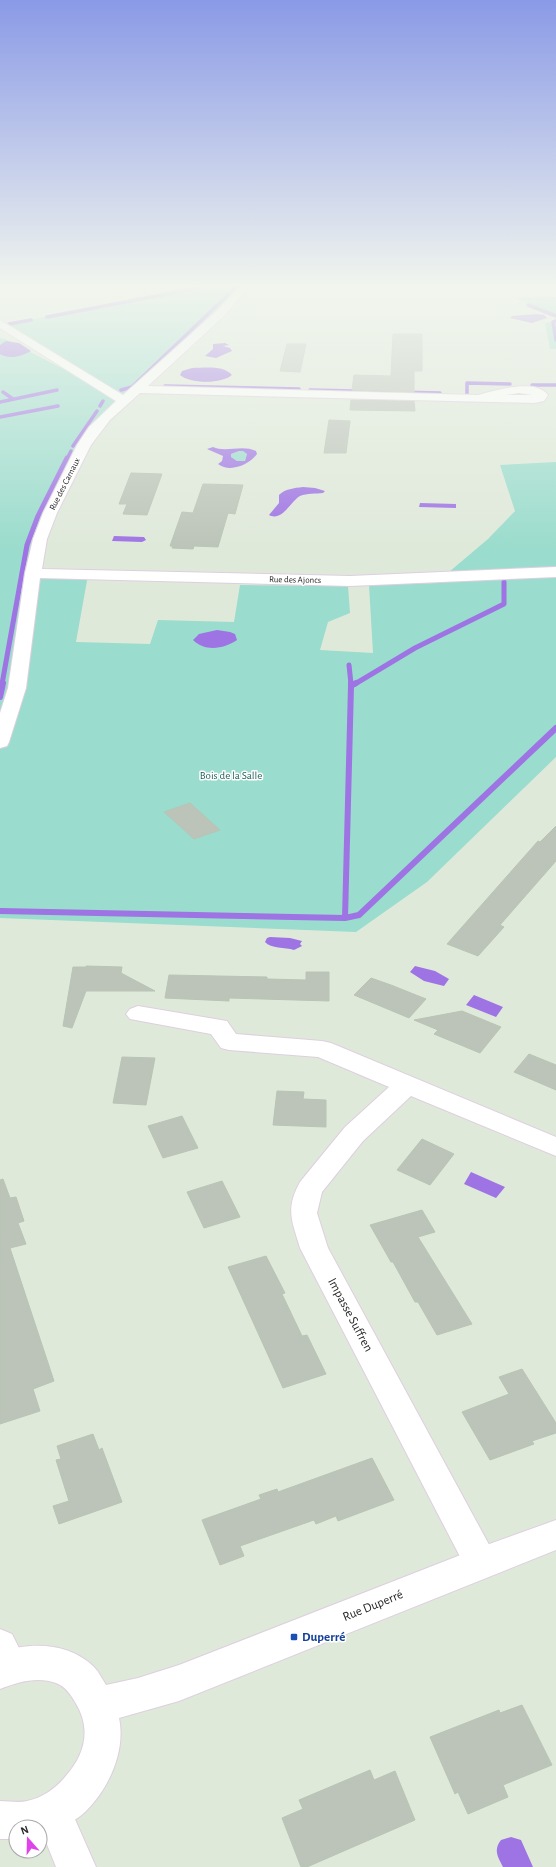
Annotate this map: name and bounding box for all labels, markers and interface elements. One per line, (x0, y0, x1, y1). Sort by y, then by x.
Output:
street label: Rue des Carnaux (48, 456, 82, 512)
street label: Rue des Ajoncs (269, 575, 321, 585)
park label: Bois de la Salle (200, 770, 262, 781)
street label: Impasse Suffren (325, 1276, 375, 1354)
street label: Rue Duperré (341, 1588, 405, 1624)
place label: Duperré (302, 1631, 345, 1644)
marker: Duperré (289, 1632, 299, 1642)
north arrow (8, 1819, 48, 1859)
text: N (19, 1824, 30, 1837)

